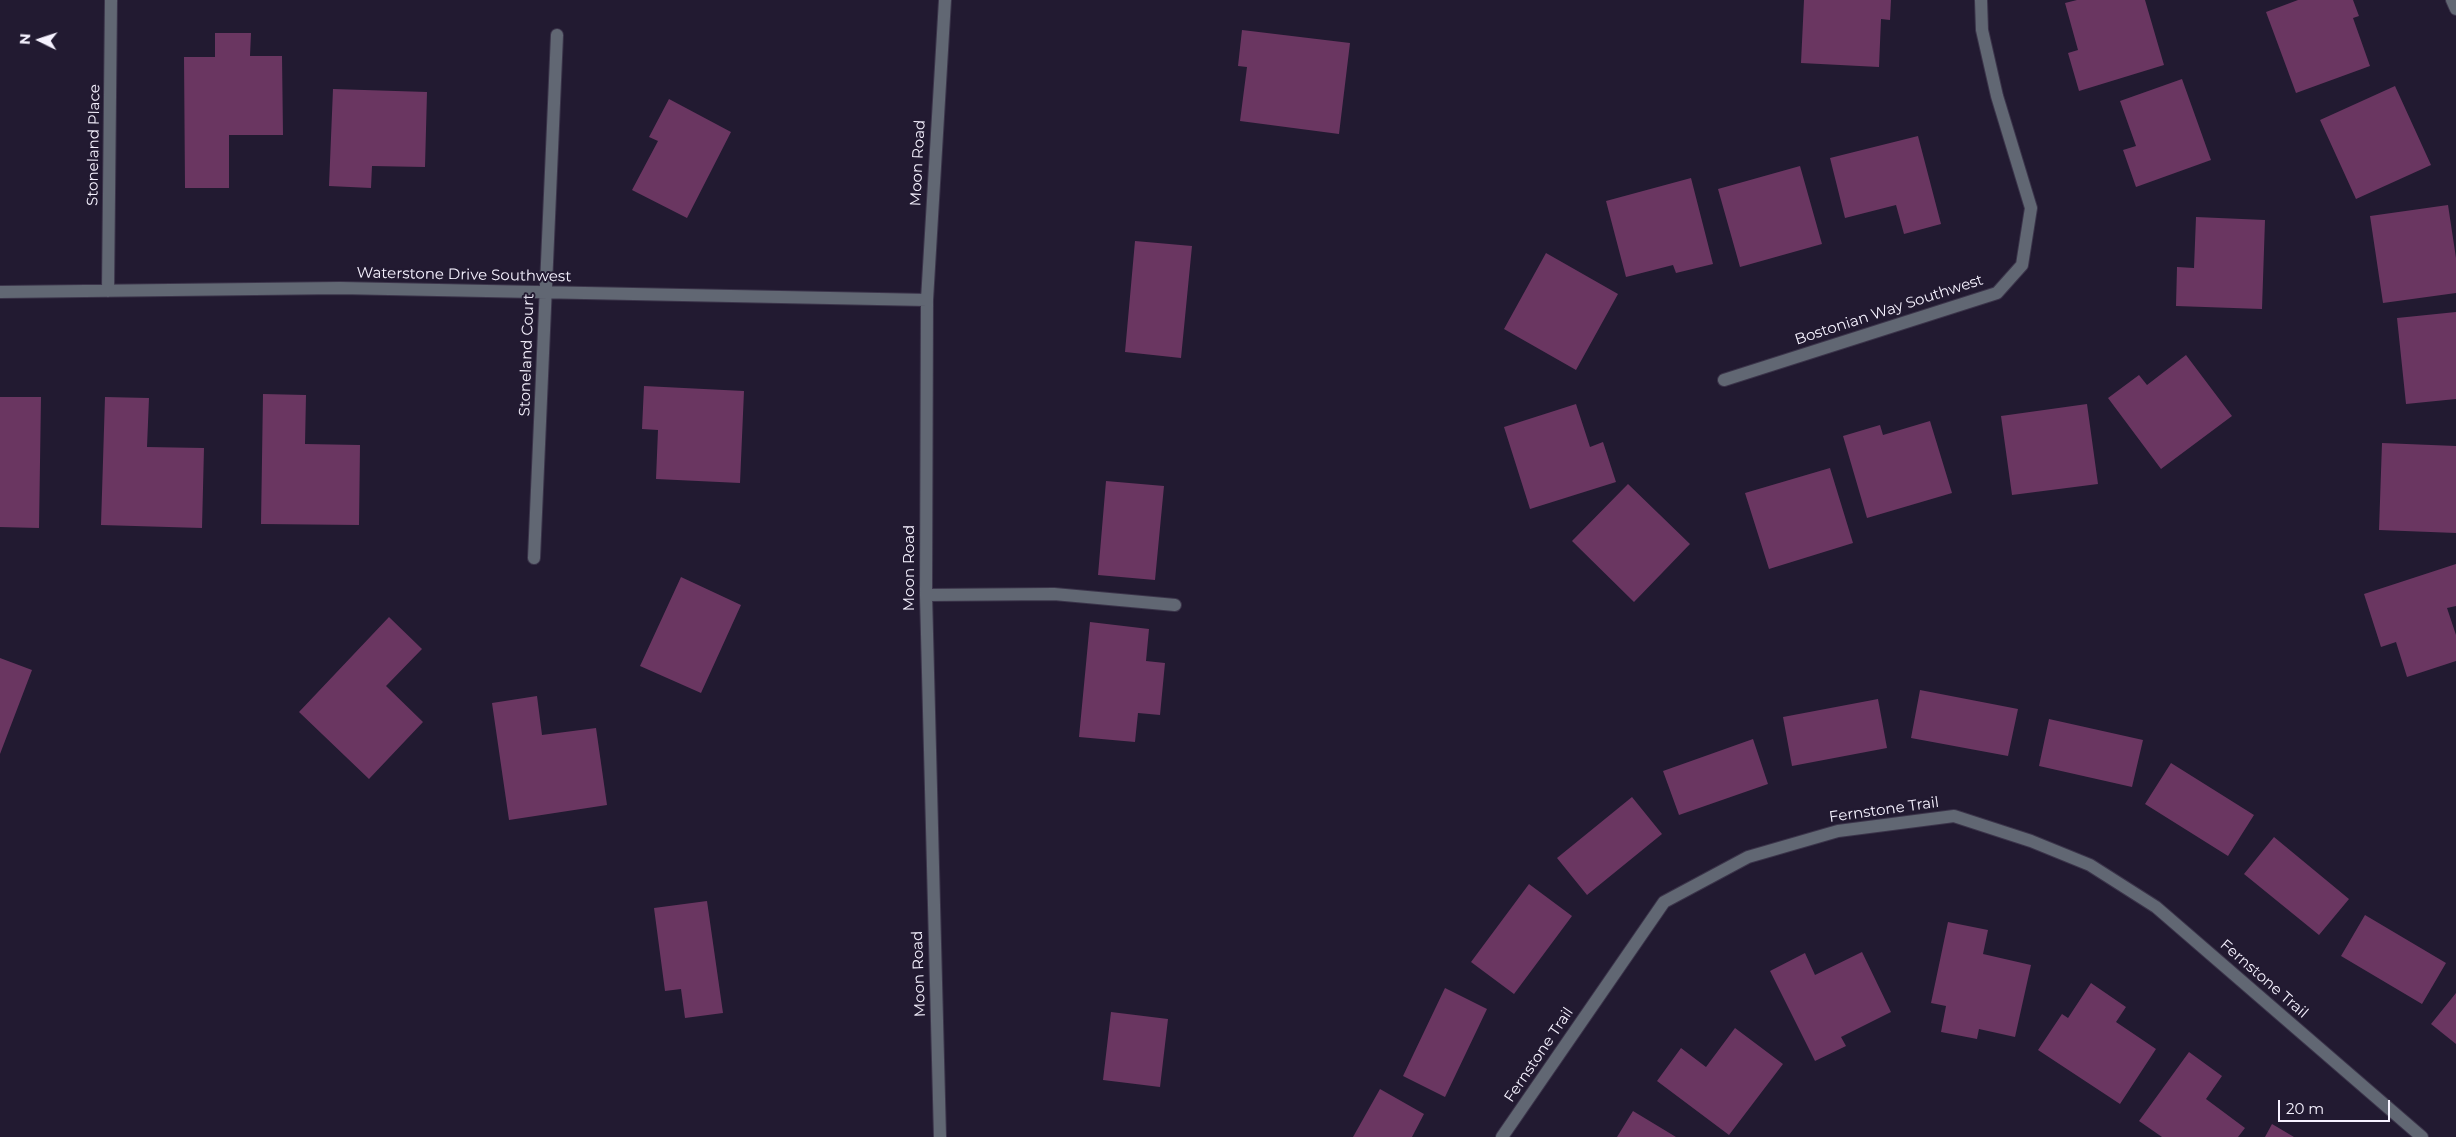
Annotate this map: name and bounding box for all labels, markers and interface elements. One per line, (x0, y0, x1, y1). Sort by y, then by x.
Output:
north arrow (15, 15, 65, 65)
text: N (16, 33, 34, 45)
street label: Stoneland Place (84, 84, 104, 206)
street label: Moon Road (907, 119, 929, 207)
street label: Waterstone Drive Southwest (357, 264, 571, 286)
street label: Bostonian Way Southwest (1793, 271, 1985, 349)
street label: Stoneland Court (516, 293, 538, 417)
street label: Moon Road (901, 525, 919, 611)
street label: Fernstone Trail (1828, 793, 1940, 827)
street label: Moon Road (908, 931, 930, 1017)
street label: Fernstone Trail (2216, 936, 2312, 1022)
street label: Fernstone Trail (1501, 1004, 1577, 1106)
scale bar (2281, 1090, 2394, 1122)
text: 20 m (2286, 1099, 2324, 1118)

